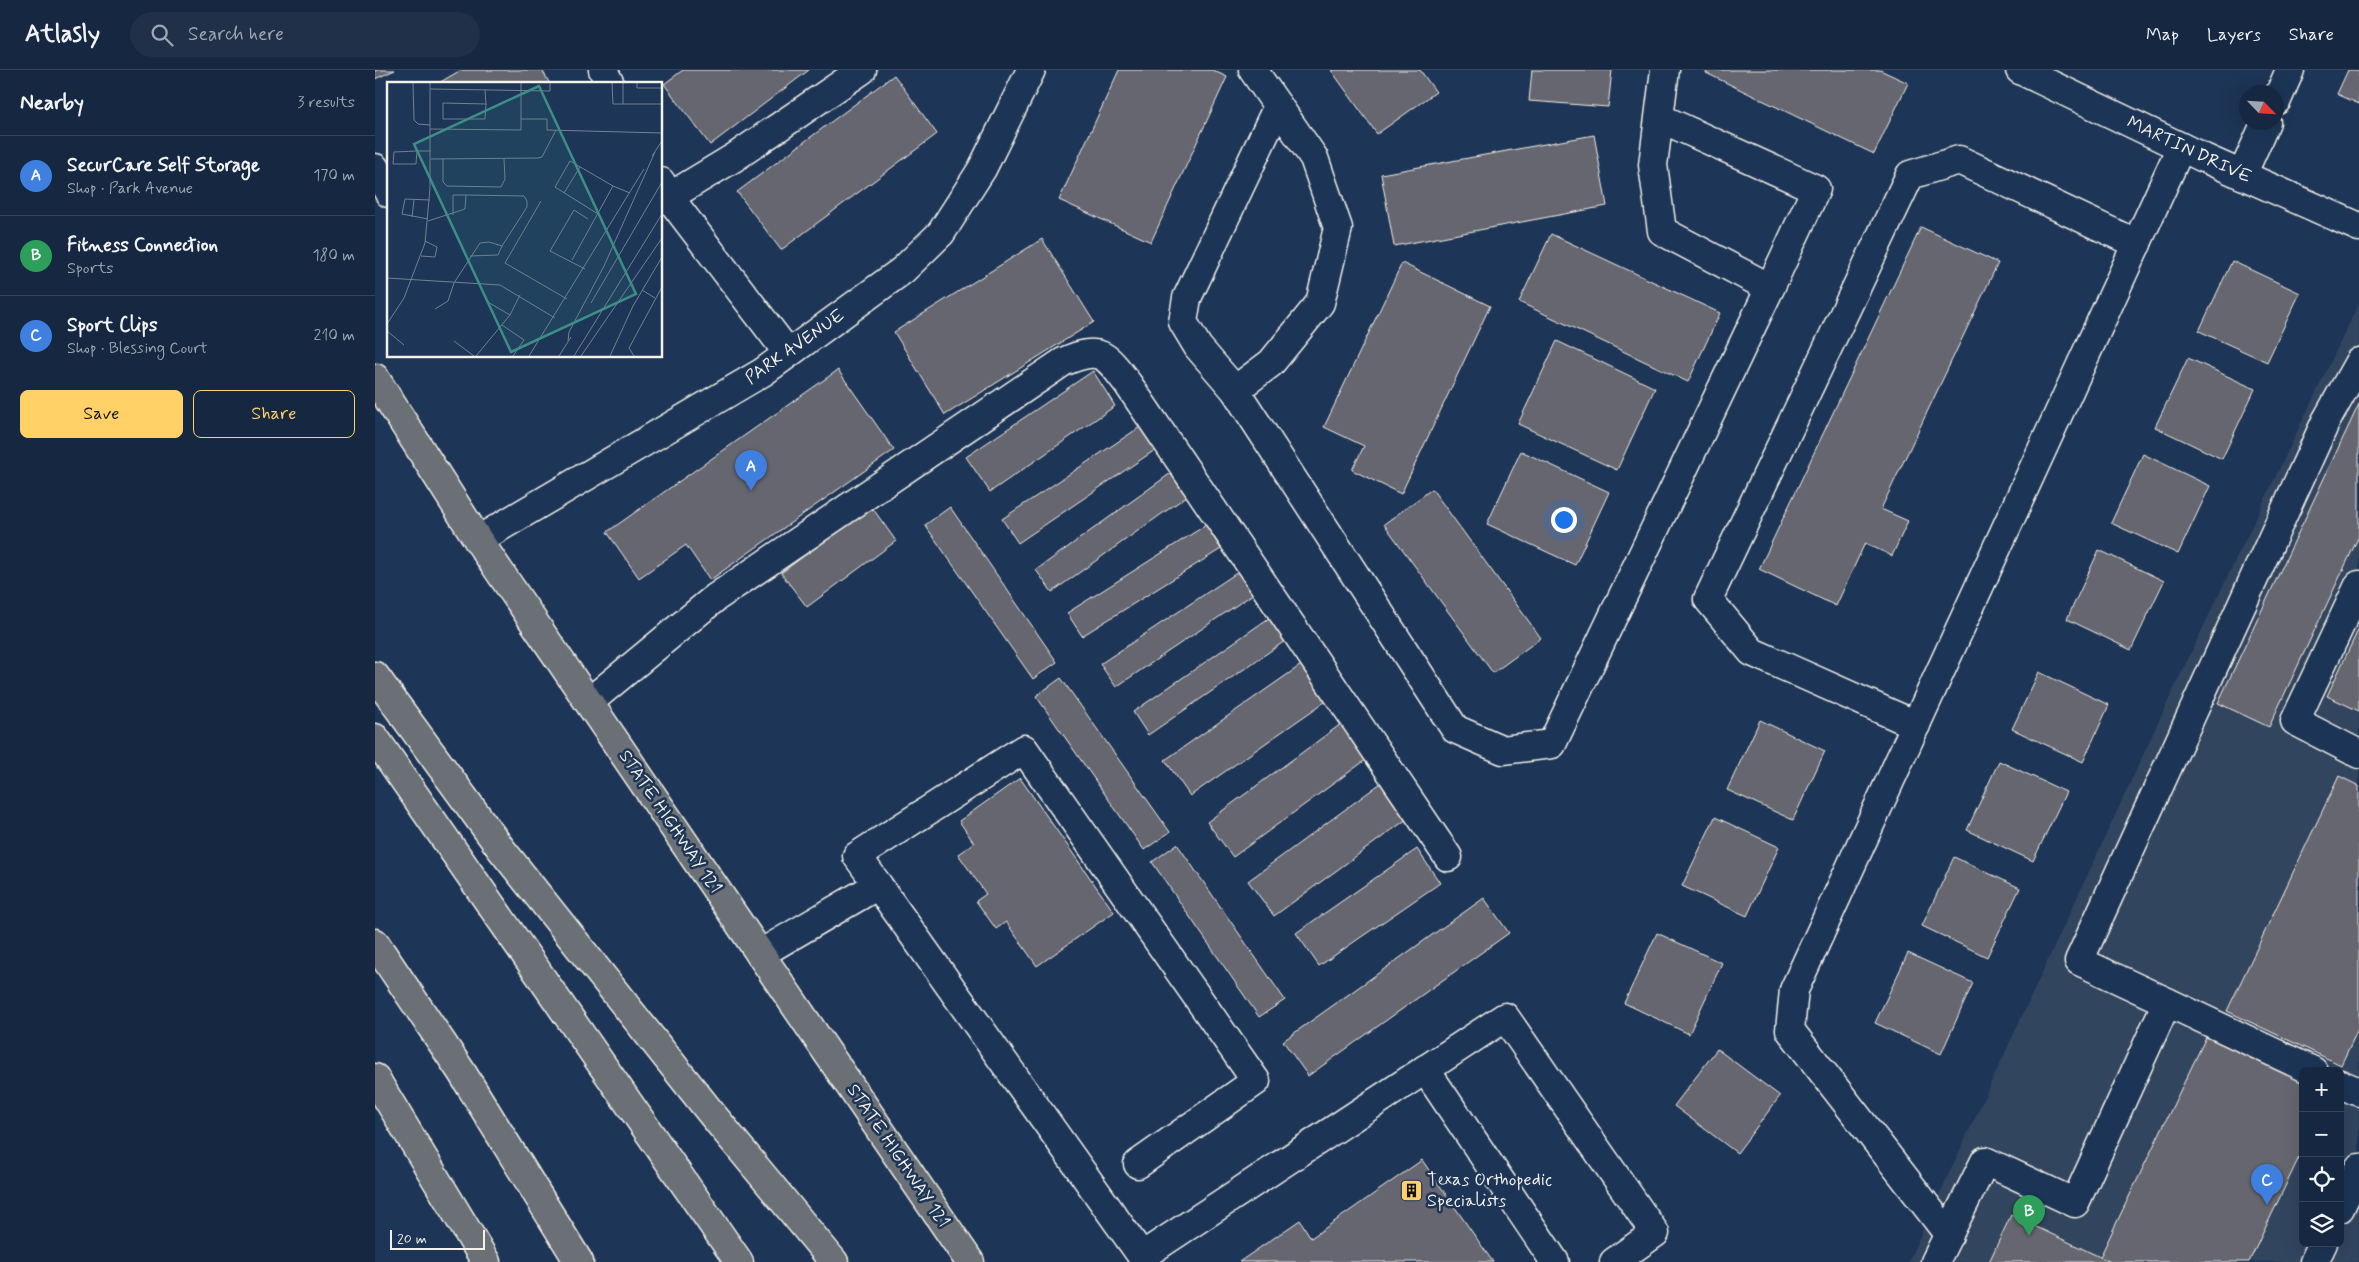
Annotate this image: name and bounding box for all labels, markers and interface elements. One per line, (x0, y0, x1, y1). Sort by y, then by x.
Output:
search box (130, 12, 480, 57)
text: Atlasly (25, 19, 100, 50)
icon: search (148, 21, 176, 49)
text: Search here (188, 22, 284, 47)
text: Map (2146, 23, 2179, 47)
text: Layers (2207, 23, 2261, 47)
text: Share (2289, 23, 2334, 47)
inset map (387, 82, 663, 358)
north arrow (2239, 85, 2284, 130)
text: Nearby (20, 89, 84, 117)
text: 3 results (297, 92, 355, 113)
street label: MARTIN DRIVE (2123, 111, 2255, 189)
text: SecurCare Self Storage (67, 153, 260, 178)
text: A (31, 165, 41, 186)
text: 170 m (313, 165, 355, 186)
text: Shop · Park Avenue (67, 178, 193, 199)
text: Fitness Connection (67, 233, 218, 258)
text: B (31, 245, 41, 266)
text: 180 m (312, 245, 355, 266)
text: Sports (67, 258, 113, 279)
street label: PARK AVENUE (740, 304, 850, 390)
text: Sport Clips (67, 313, 157, 338)
text: C (30, 325, 42, 346)
text: 210 m (314, 325, 355, 346)
text: Shop · Blessing Court (67, 338, 208, 359)
button: Save (20, 390, 183, 438)
button: Share (193, 390, 355, 438)
pin: A (735, 450, 767, 491)
your location (1551, 507, 1577, 533)
street label: STATE HIGHWAY 121 (613, 746, 727, 898)
map controls (2299, 1067, 2344, 1247)
button: + (2299, 1067, 2344, 1112)
street label: STATE HIGHWAY 121 (841, 1080, 955, 1232)
button: − (2299, 1112, 2344, 1157)
button: locate (2299, 1157, 2344, 1202)
pin: C (2251, 1164, 2283, 1205)
place label: Texas Orthopedic Specialists (1427, 1168, 1552, 1213)
building icon: Texas Orthopedic Specialists (1399, 1178, 1423, 1202)
pin: B (2013, 1195, 2045, 1236)
button: layers (2299, 1202, 2344, 1247)
scale bar (390, 1227, 485, 1250)
text: 20 m (397, 1230, 427, 1248)

